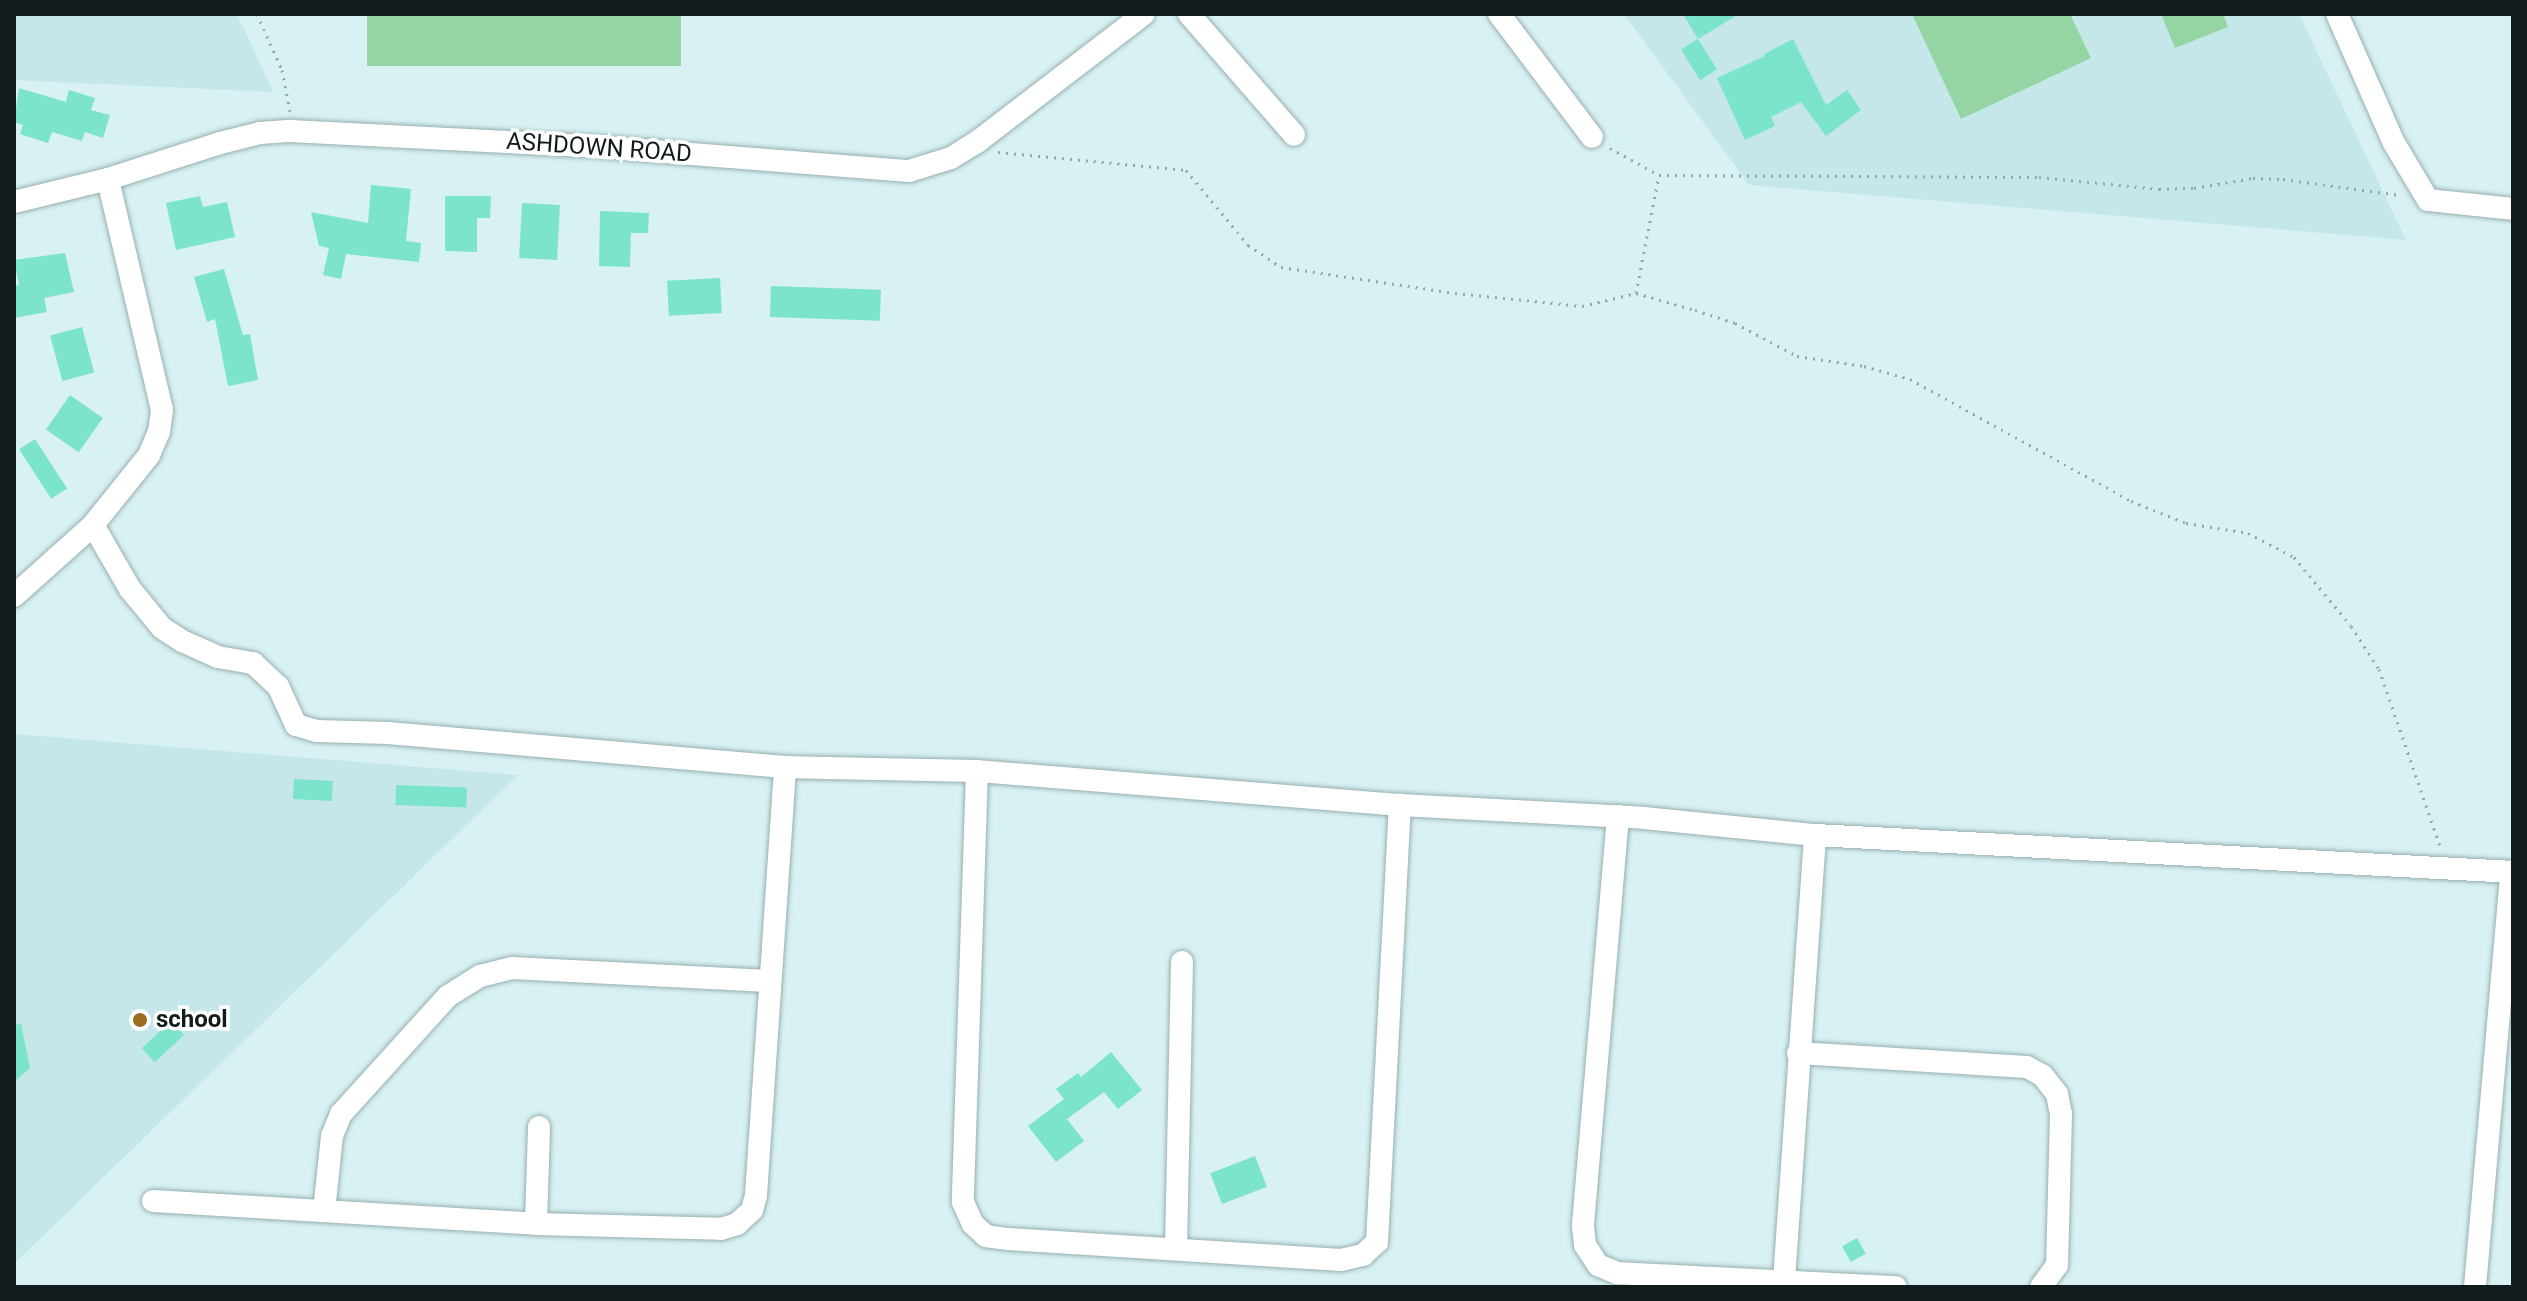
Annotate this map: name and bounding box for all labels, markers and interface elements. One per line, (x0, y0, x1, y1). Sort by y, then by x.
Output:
street label: ASHDOWN ROAD (505, 127, 693, 169)
place label: school (156, 1006, 228, 1034)
marker: school (131, 1011, 149, 1029)

